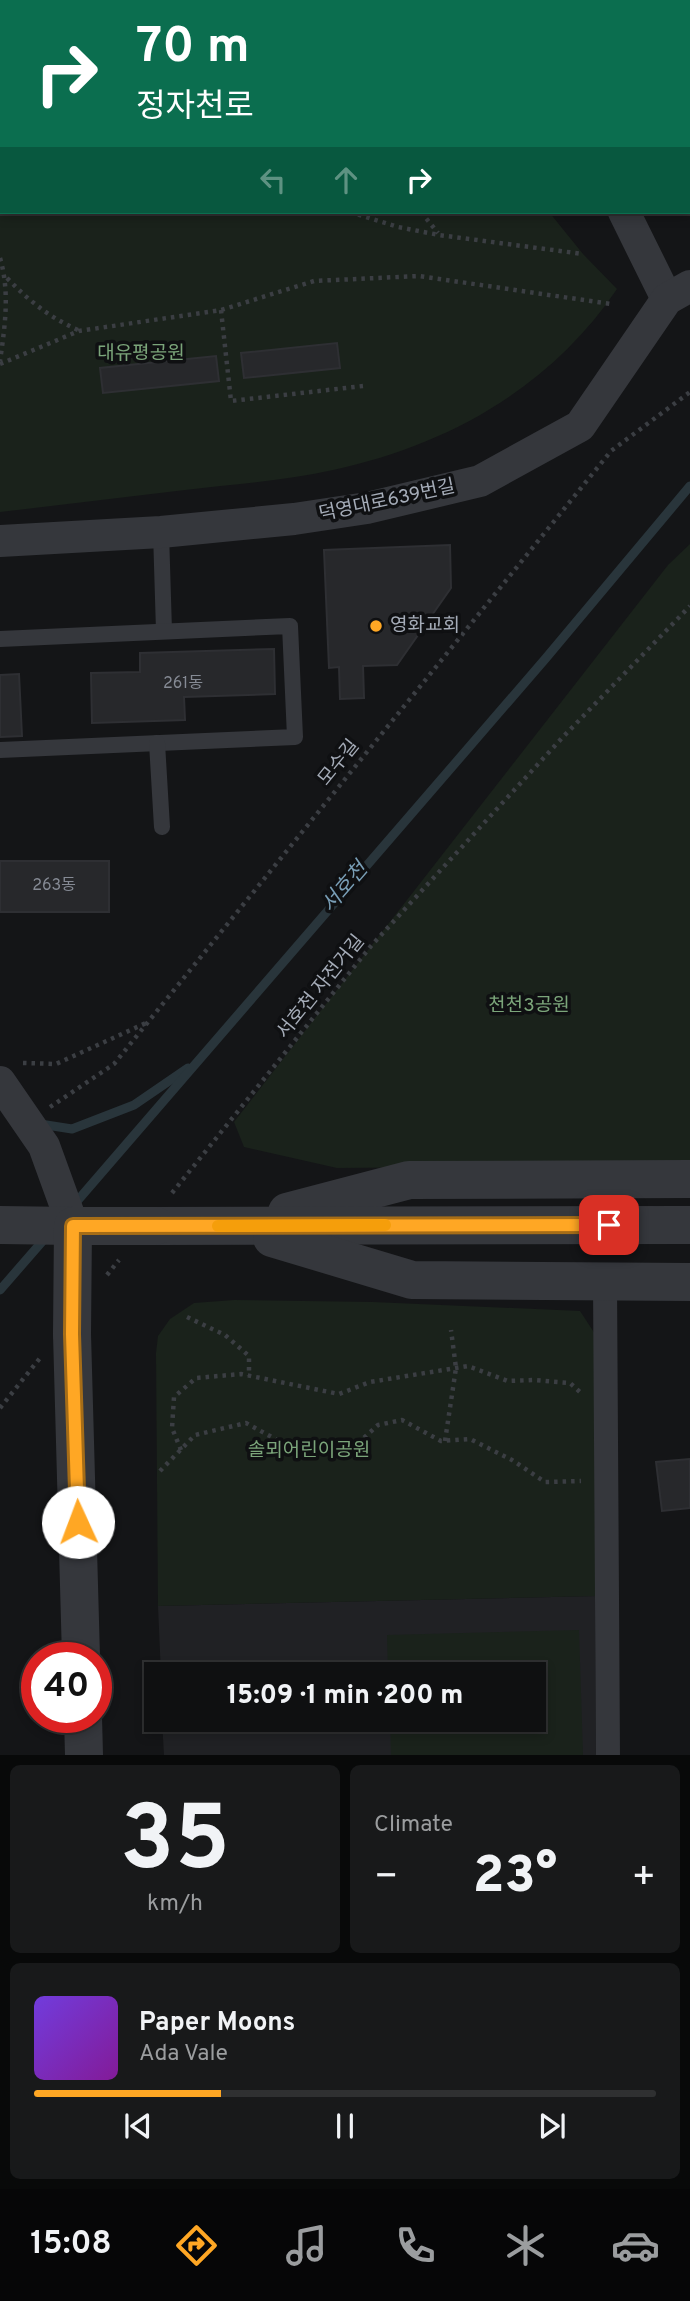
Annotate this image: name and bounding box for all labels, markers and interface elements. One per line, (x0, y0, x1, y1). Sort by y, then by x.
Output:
text: 70 m (136, 18, 250, 80)
icon: right (21, 28, 112, 119)
text: 정자천로 (136, 88, 254, 128)
icon: left (254, 161, 292, 199)
icon: ahead (327, 161, 365, 199)
icon: right (400, 161, 438, 199)
park label: 대유평공원 (97, 342, 185, 366)
street label: 덕영대로639번길 (317, 475, 457, 527)
place label: 영화교회 (390, 614, 460, 638)
marker: 영화교회 (368, 618, 384, 634)
house number: 261동 (163, 674, 203, 694)
street label: 모수길 (313, 735, 365, 791)
water label: 서호천 (316, 855, 376, 919)
house number: 263동 (32, 876, 76, 896)
street label: 서호천 자전거길 (272, 930, 370, 1044)
park label: 천천3공원 (488, 994, 570, 1018)
pin (579, 1195, 639, 1255)
icon: arrive (590, 1206, 628, 1244)
park label: 솔뫼어린이공원 (248, 1439, 370, 1463)
position arrow (41, 1485, 115, 1559)
speed limit sign: 40 (21, 1642, 112, 1733)
text: 15:09 · 1 min · 200 m (227, 1680, 463, 1713)
text: 35 (120, 1787, 230, 1902)
text: Climate (374, 1811, 453, 1840)
text: 23° (473, 1845, 557, 1911)
text: − (374, 1854, 399, 1903)
text: + (631, 1854, 656, 1903)
text: km/h (147, 1890, 203, 1919)
text: Paper Moons (139, 2007, 295, 2040)
text: Ada Vale (139, 2040, 228, 2069)
icon: previous (119, 2107, 157, 2145)
icon: pause (326, 2107, 364, 2145)
icon: next (533, 2107, 571, 2145)
icon: directions (172, 2221, 221, 2270)
icon: music (282, 2221, 331, 2270)
icon: phone (391, 2221, 440, 2270)
icon: climate (501, 2221, 550, 2270)
icon: car (611, 2221, 660, 2270)
text: 15:08 (30, 2225, 112, 2265)

